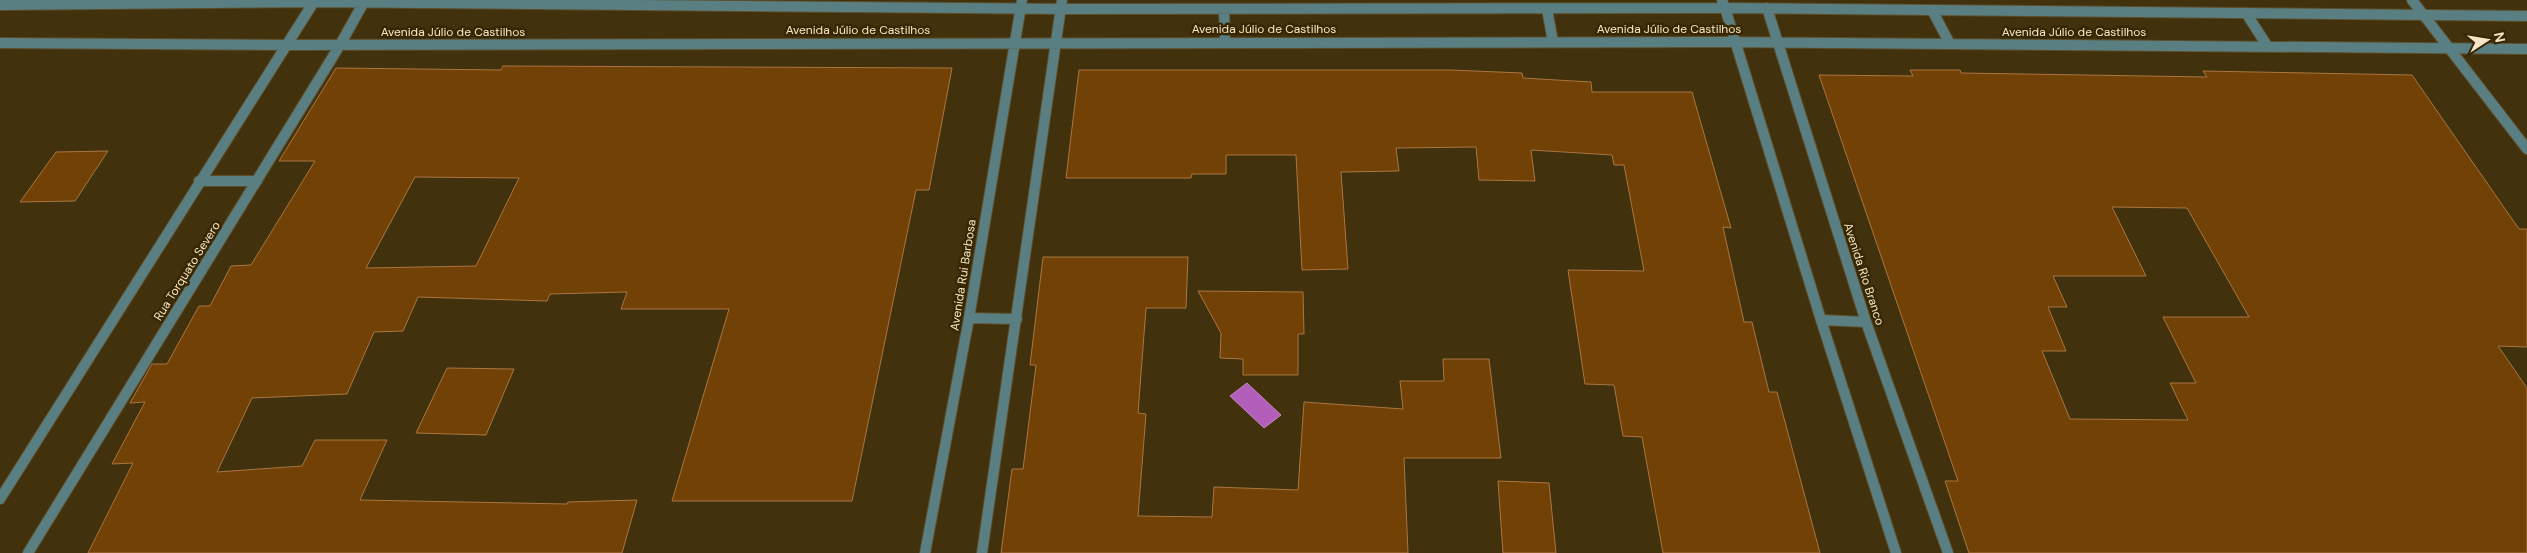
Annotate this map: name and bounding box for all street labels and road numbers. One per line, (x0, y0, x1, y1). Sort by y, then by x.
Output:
street label: Avenida Júlio de Castilhos (1192, 21, 1336, 37)
street label: Avenida Júlio de Castilhos (1597, 21, 1741, 37)
street label: Avenida Júlio de Castilhos (786, 22, 930, 38)
street label: Avenida Júlio de Castilhos (381, 24, 525, 40)
street label: Avenida Júlio de Castilhos (2002, 24, 2146, 40)
street label: Rua Torquato Severo (150, 218, 224, 324)
street label: Avenida Rui Barbosa (946, 218, 980, 332)
street label: Avenida Rio Branco (1840, 221, 1888, 327)

